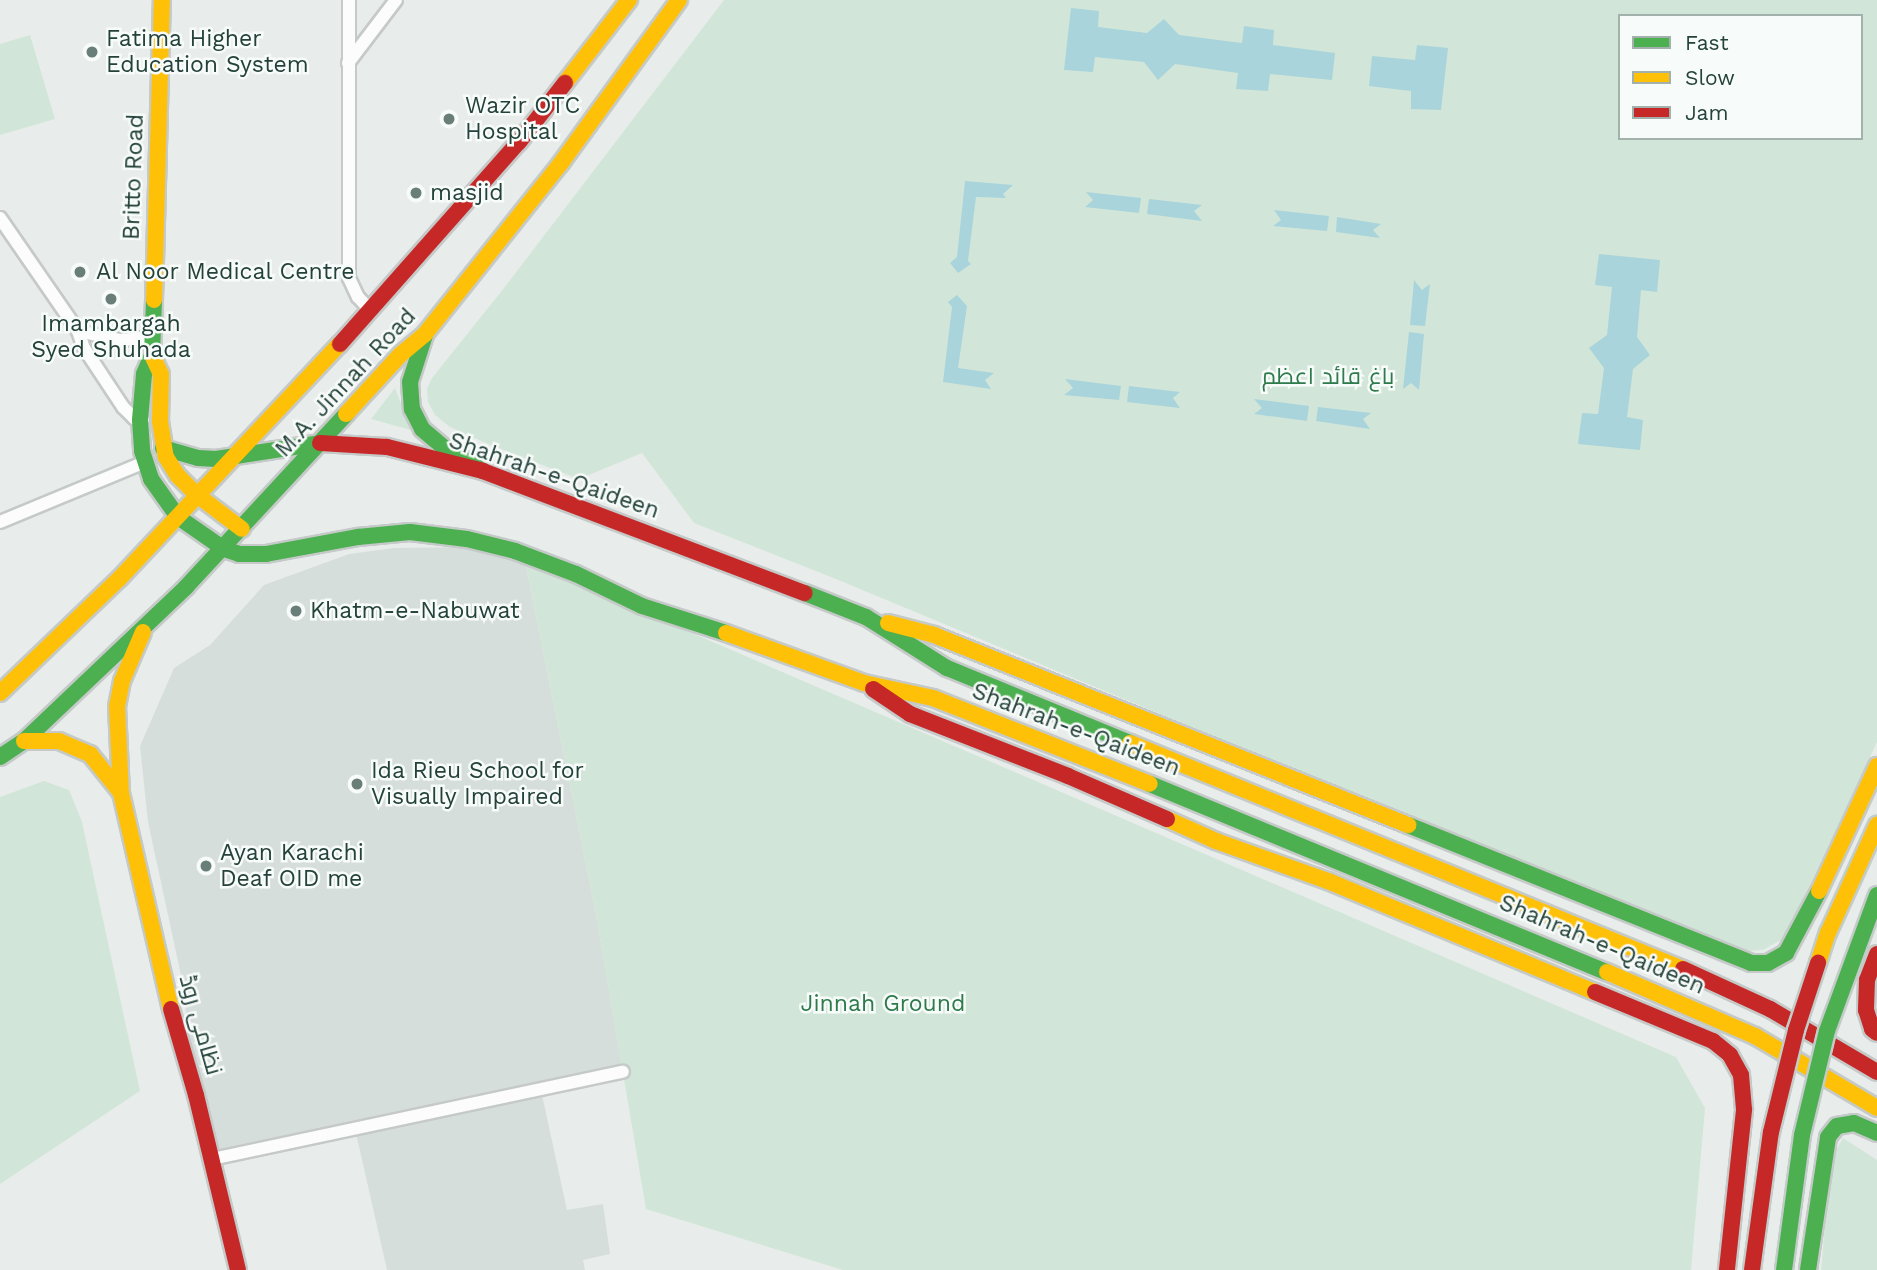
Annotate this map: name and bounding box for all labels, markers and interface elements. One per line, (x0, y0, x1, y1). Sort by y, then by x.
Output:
legend (1618, 14, 1863, 140)
place label: Fatima Higher Education System (106, 25, 309, 79)
text: Fast (1685, 30, 1729, 55)
marker: Fatima Higher Education System (84, 44, 100, 60)
text: Slow (1685, 65, 1735, 90)
place label: Wazir OTC Hospital (465, 92, 581, 146)
text: Jam (1685, 100, 1728, 125)
marker: Wazir OTC Hospital (439, 109, 459, 129)
street label: Britto Road (118, 114, 150, 240)
place label: masjid (430, 179, 504, 207)
marker: masjid (408, 185, 424, 201)
place label: Al Noor Medical Centre (96, 258, 357, 286)
marker: Al Noor Medical Centre (70, 262, 90, 282)
marker: Imambargah Syed Shuhada (103, 291, 119, 307)
street label: M.A. Jinnah Road (270, 303, 422, 463)
place label: Imambargah Syed Shuhada (31, 310, 191, 364)
park label: باغ قائد اعظم (1262, 363, 1394, 391)
street label: Shahrah-e-Qaideen (445, 427, 663, 525)
place label: Khatm-e-Nabuwat (310, 597, 520, 625)
marker: Khatm-e-Nabuwat (288, 603, 304, 619)
street label: Shahrah-e-Qaideen (968, 678, 1184, 782)
place label: Ida Rieu School for Visually Impaired (371, 757, 586, 811)
marker: Ida Rieu School for Visually Impaired (349, 776, 365, 792)
place label: Ayan Karachi Deaf OID me (220, 839, 364, 893)
marker: Ayan Karachi Deaf OID me (198, 858, 214, 874)
street label: Shahrah-e-Qaideen (1495, 889, 1709, 1001)
street label: نظامی روڈ (173, 972, 227, 1078)
park label: Jinnah Ground (801, 990, 965, 1018)

